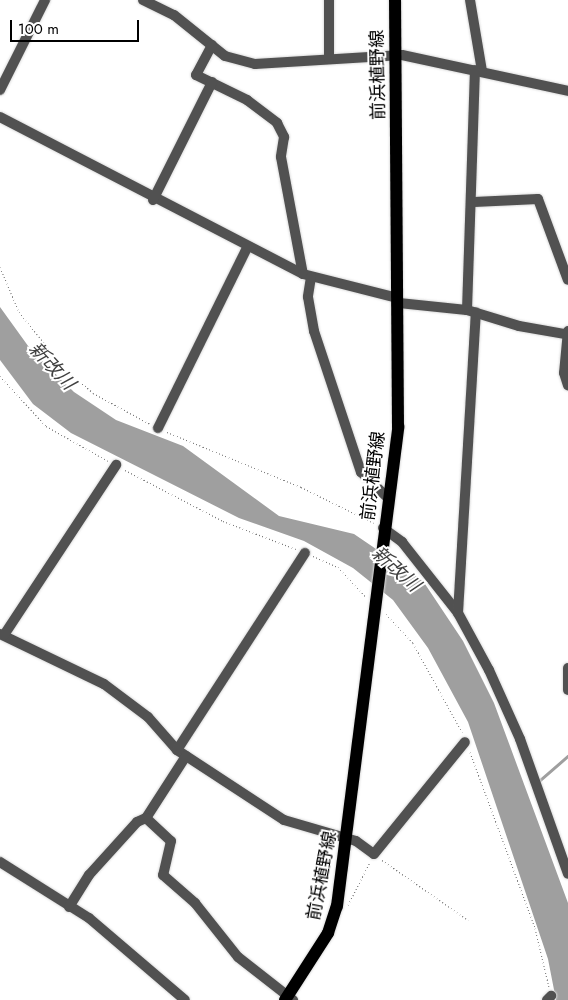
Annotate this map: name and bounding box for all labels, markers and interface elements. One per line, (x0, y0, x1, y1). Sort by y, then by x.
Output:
scale bar (12, 10, 141, 42)
text: 100 m (18, 18, 59, 40)
street label: 前浜植野線 (366, 30, 390, 120)
water label: 新改川 (24, 337, 80, 395)
street label: 前浜植野線 (357, 430, 389, 522)
water label: 新改川 (367, 541, 425, 597)
street label: 前浜植野線 (303, 830, 341, 922)

